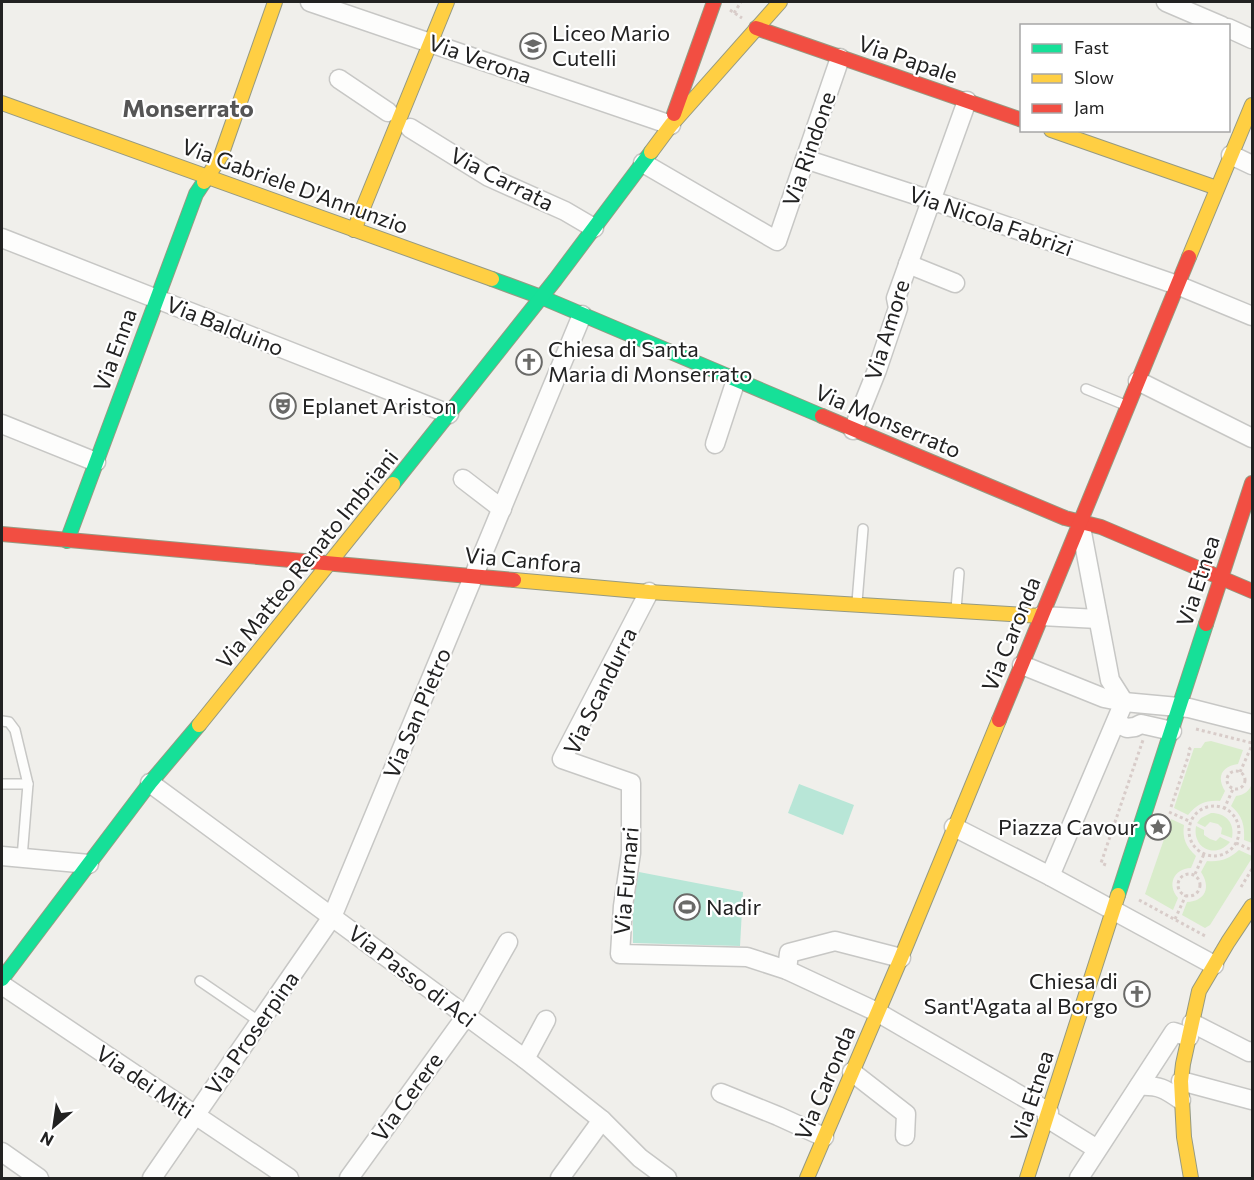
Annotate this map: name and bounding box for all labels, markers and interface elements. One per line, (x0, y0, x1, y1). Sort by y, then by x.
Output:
place label: Liceo Mario Cutelli (552, 19, 670, 71)
legend (1020, 24, 1230, 132)
street label: Via Verona (425, 28, 535, 89)
street label: Via Papale (855, 29, 961, 88)
school or university icon: Liceo Mario Cutelli (518, 31, 548, 61)
text: Fast (1074, 36, 1109, 58)
text: Slow (1074, 66, 1114, 88)
street label: Via Rindone (776, 88, 841, 210)
district label: Monserrato (122, 93, 254, 122)
text: Jam (1074, 96, 1104, 118)
street label: Via Gabriele D'Annunzio (178, 132, 412, 239)
street label: Via Carrata (446, 141, 558, 216)
street label: Via Nicola Fabrizi (906, 180, 1077, 261)
street label: Via Amore (858, 276, 915, 384)
street label: Via Balduino (163, 290, 288, 361)
street label: Via Enna (87, 305, 142, 395)
place label: Chiesa di Santa Maria di Monserrato (548, 335, 752, 387)
church icon: Chiesa di Santa Maria di Monserrato (514, 347, 544, 377)
street label: Via Monserrato (811, 378, 965, 463)
theatre icon: Eplanet Ariston (268, 391, 298, 421)
place label: Eplanet Ariston (302, 392, 457, 419)
street label: Via Matteo Renato Imbriani (210, 444, 403, 674)
street label: Via Etnea (1170, 532, 1225, 630)
street label: Via Canfora (464, 541, 583, 578)
street label: Via Caronda (975, 572, 1046, 695)
street label: Via Scandurra (557, 623, 642, 759)
street label: Via San Pietro (377, 643, 456, 782)
place icon: Piazza Cavour (1143, 812, 1173, 842)
place label: Piazza Cavour (998, 813, 1138, 840)
street label: Via Furnari (607, 826, 644, 936)
sports icon: Nadir (672, 892, 702, 922)
place label: Nadir (706, 893, 761, 920)
street label: Via Passo di Aci (343, 919, 481, 1032)
street label: Via Proserpina (199, 966, 304, 1100)
place label: Chiesa di Sant'Agata al Borgo (924, 967, 1118, 1019)
church icon: Chiesa di Sant'Agata al Borgo (1122, 979, 1152, 1009)
street label: Via Caronda (788, 1022, 861, 1144)
street label: Via dei Miti (91, 1039, 199, 1124)
street label: Via Cerere (365, 1047, 448, 1146)
street label: Via Etnea (1004, 1047, 1059, 1145)
north arrow (24, 1096, 84, 1156)
text: N (37, 1128, 56, 1151)

